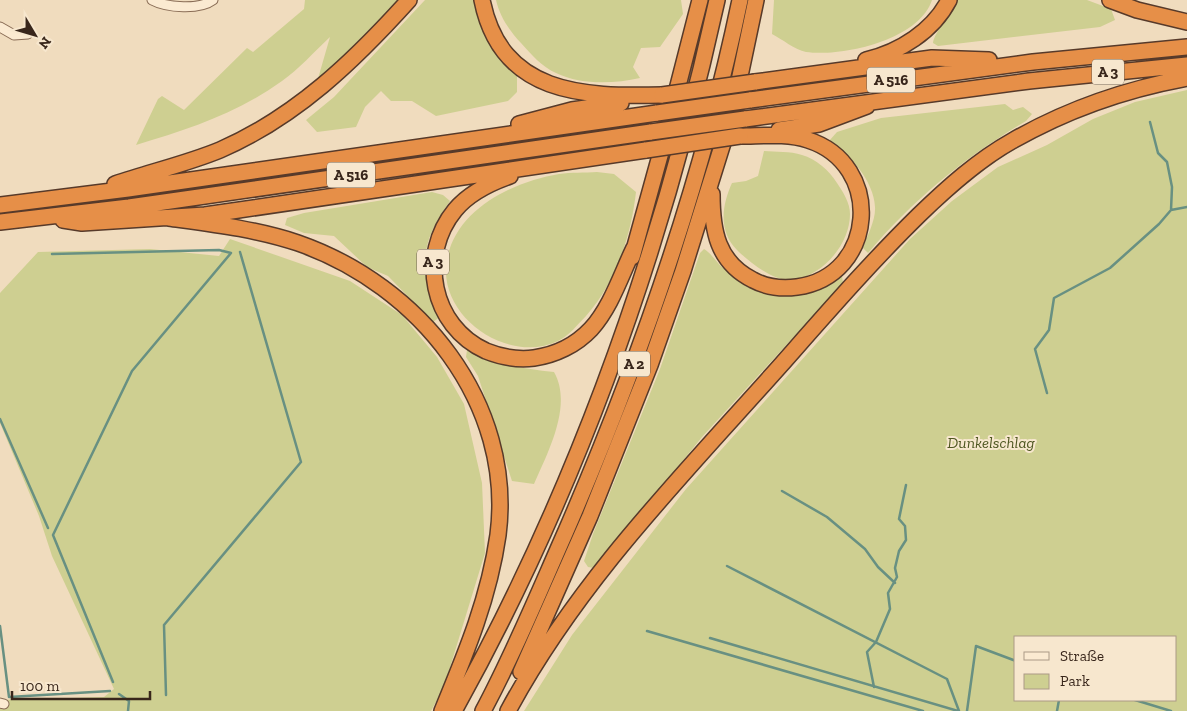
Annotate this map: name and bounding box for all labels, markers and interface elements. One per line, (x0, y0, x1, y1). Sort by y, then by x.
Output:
north arrow (10, 10, 60, 60)
text: N (35, 33, 55, 52)
road number: A 3 (1092, 60, 1124, 84)
road number: A 516 (867, 68, 915, 92)
road number: A 516 (327, 162, 375, 188)
road number: A 3 (417, 250, 449, 274)
road number: A 2 (618, 352, 650, 376)
park label: Dunkelschlag (947, 433, 1035, 452)
legend (1014, 636, 1177, 701)
text: Straße (1060, 647, 1104, 665)
scale bar (12, 668, 150, 700)
text: Park (1060, 672, 1090, 690)
text: 100 m (20, 677, 59, 695)

